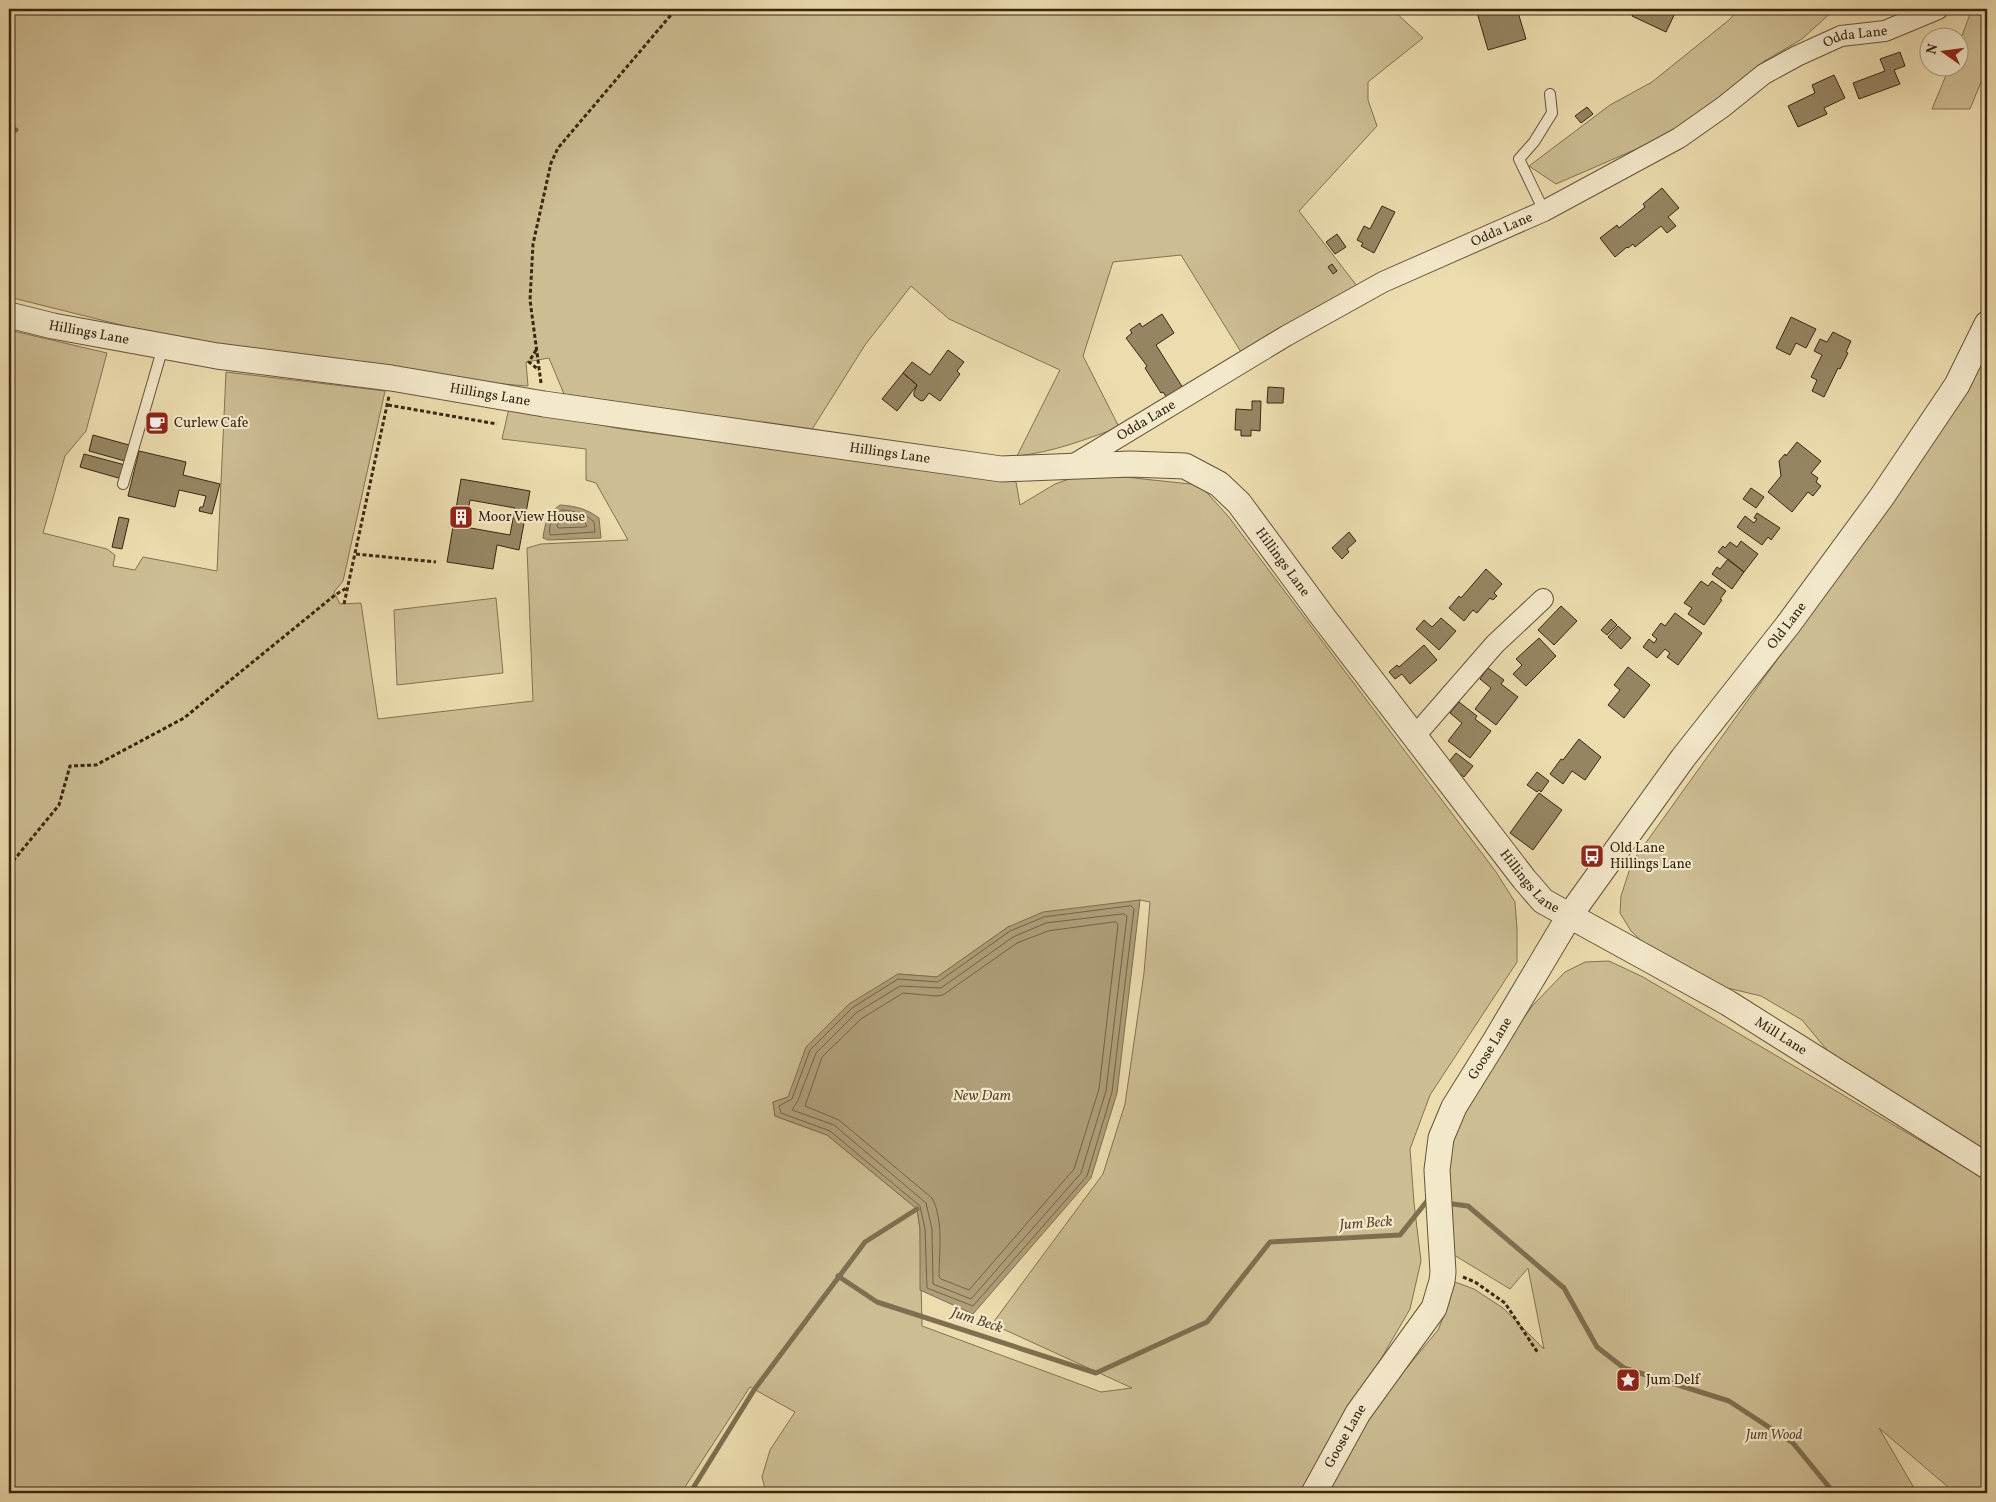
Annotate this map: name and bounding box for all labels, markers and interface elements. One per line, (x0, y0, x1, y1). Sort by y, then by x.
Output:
street label: Odda Lane (1820, 21, 1889, 52)
north arrow (1918, 28, 1968, 78)
text: N (1922, 42, 1943, 56)
street label: Odda Lane (1468, 208, 1536, 252)
street label: Hillings Lane (47, 316, 131, 349)
street label: Hillings Lane (448, 379, 532, 411)
street label: Odda Lane (1113, 395, 1180, 446)
cafe icon: Curlew Cafe (144, 410, 170, 436)
place label: Curlew Cafe (174, 414, 249, 433)
street label: Hillings Lane (848, 438, 932, 468)
building icon: Moor View House (448, 504, 474, 530)
place label: Moor View House (478, 508, 586, 527)
street label: Hillings Lane (1251, 524, 1315, 601)
street label: Old Lane (1763, 598, 1811, 653)
place label: Old Lane Hillings Lane (1610, 839, 1692, 874)
bus stop icon: Old Lane Hillings Lane (1579, 843, 1605, 869)
street label: Hillings Lane (1495, 845, 1563, 918)
street label: Goose Lane (1464, 1013, 1517, 1083)
street label: Mill Lane (1751, 1013, 1811, 1060)
water label: New Dam (953, 1086, 1011, 1107)
water label: Jum Beck (1337, 1212, 1393, 1236)
water label: Jum Beck (947, 1302, 1006, 1339)
place icon: Jum Delf (1615, 1367, 1641, 1393)
place label: Jum Delf (1646, 1371, 1701, 1390)
street label: Goose Lane (1320, 1400, 1371, 1471)
park label: Jum Wood (1744, 1426, 1803, 1445)

